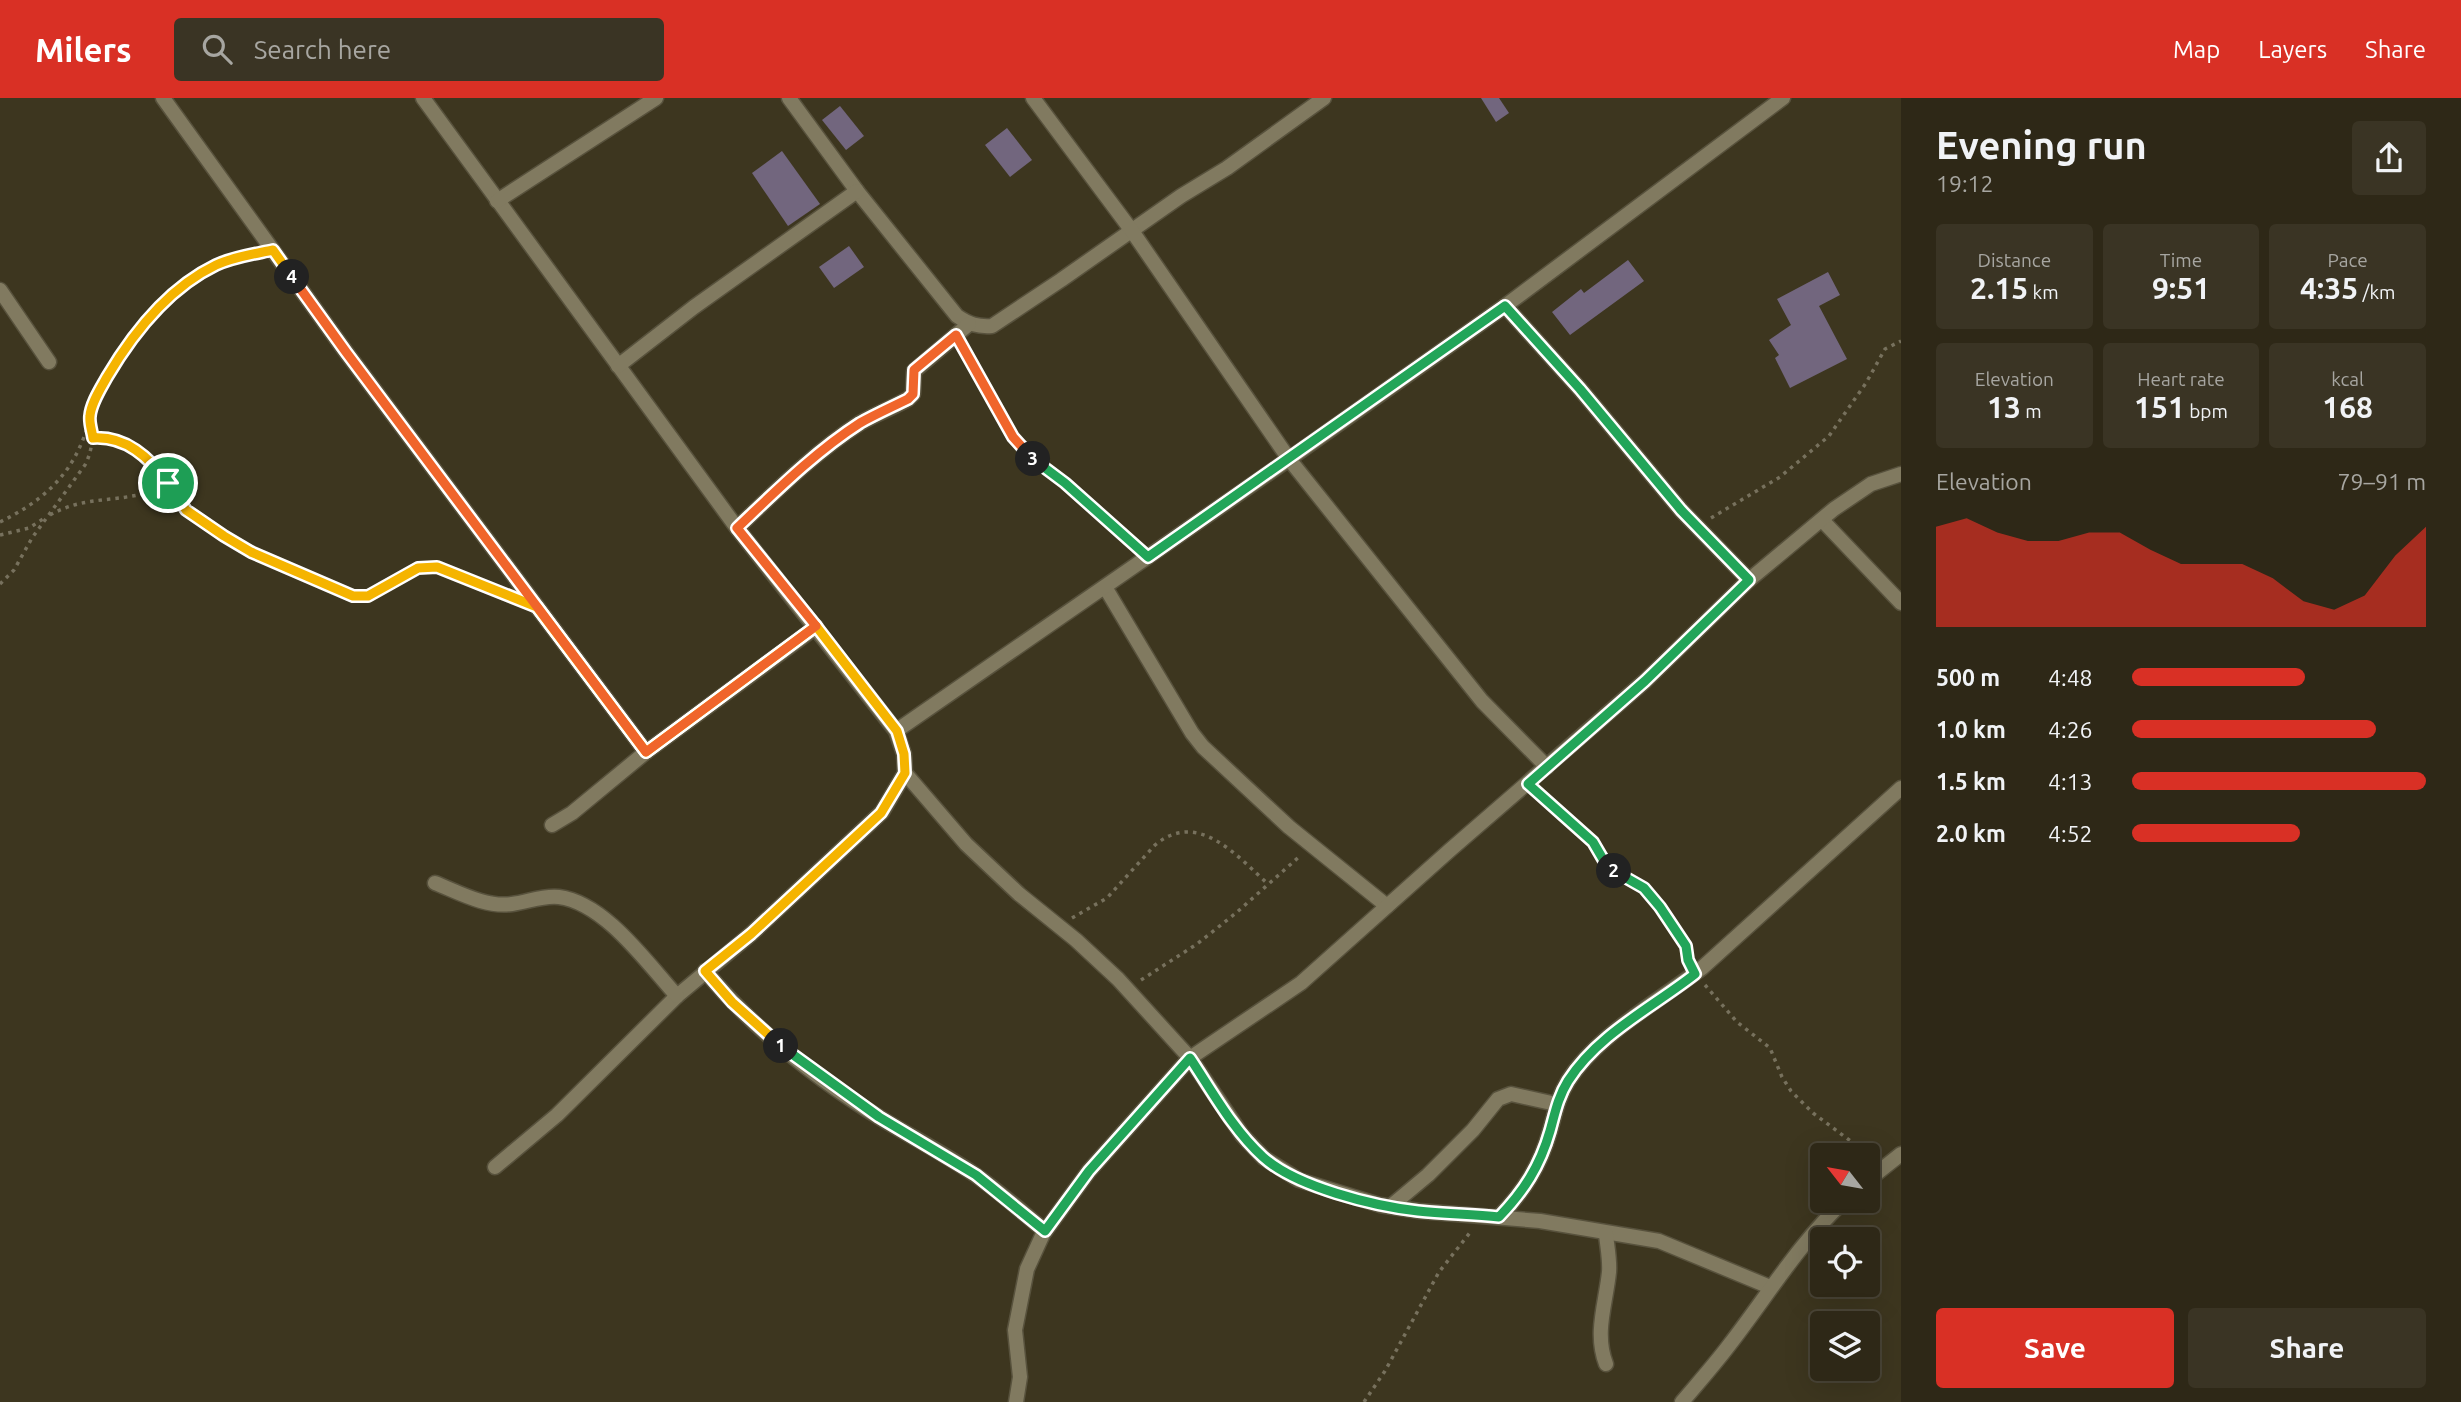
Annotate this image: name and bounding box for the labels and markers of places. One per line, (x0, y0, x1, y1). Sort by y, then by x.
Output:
pin: 4 (274, 260, 310, 294)
pin: 3 (1016, 442, 1050, 476)
pin (138, 453, 198, 513)
pin: 2 (1596, 854, 1632, 888)
pin: 1 (764, 1028, 798, 1063)

